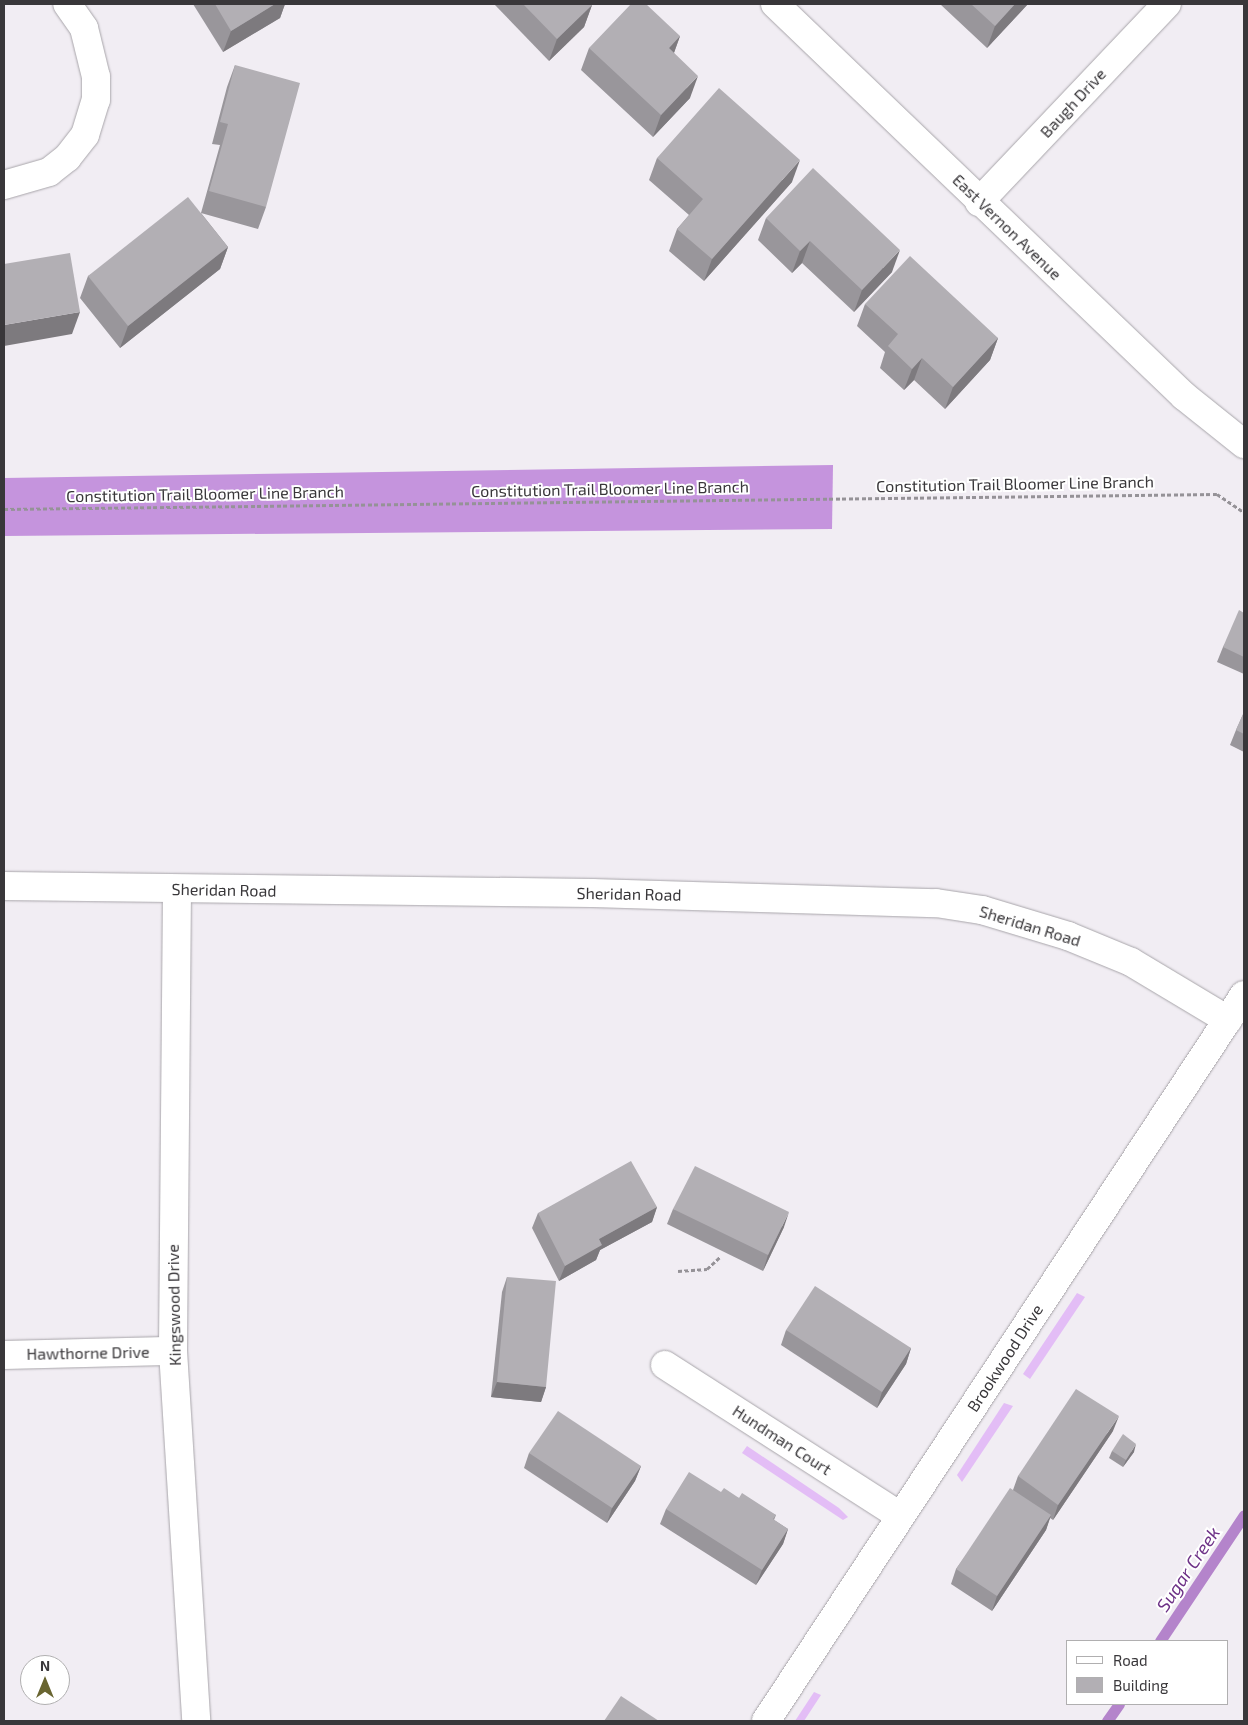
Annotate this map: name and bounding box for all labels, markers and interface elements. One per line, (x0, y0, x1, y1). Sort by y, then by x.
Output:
street label: Baugh Drive (1036, 64, 1110, 142)
street label: East Vernon Avenue (948, 170, 1066, 284)
street label: Constitution Trail Bloomer Line Branch (875, 472, 1155, 496)
street label: Constitution Trail Bloomer Line Branch (470, 477, 750, 501)
street label: Constitution Trail Bloomer Line Branch (65, 482, 345, 506)
street label: Sheridan Road (171, 879, 277, 901)
street label: Sheridan Road (576, 883, 682, 905)
street label: Sheridan Road (977, 901, 1083, 951)
street label: Kingswood Drive (163, 1244, 185, 1366)
street label: Brookwood Drive (963, 1301, 1047, 1415)
street label: Hawthorne Drive (26, 1342, 150, 1364)
street label: Hundman Court (729, 1401, 835, 1479)
water label: Sugar Creek (1152, 1522, 1224, 1616)
legend (1066, 1640, 1228, 1705)
text: Road (1113, 1651, 1148, 1669)
north arrow (20, 1655, 70, 1705)
text: N (40, 1657, 50, 1674)
text: Building (1113, 1676, 1168, 1694)

